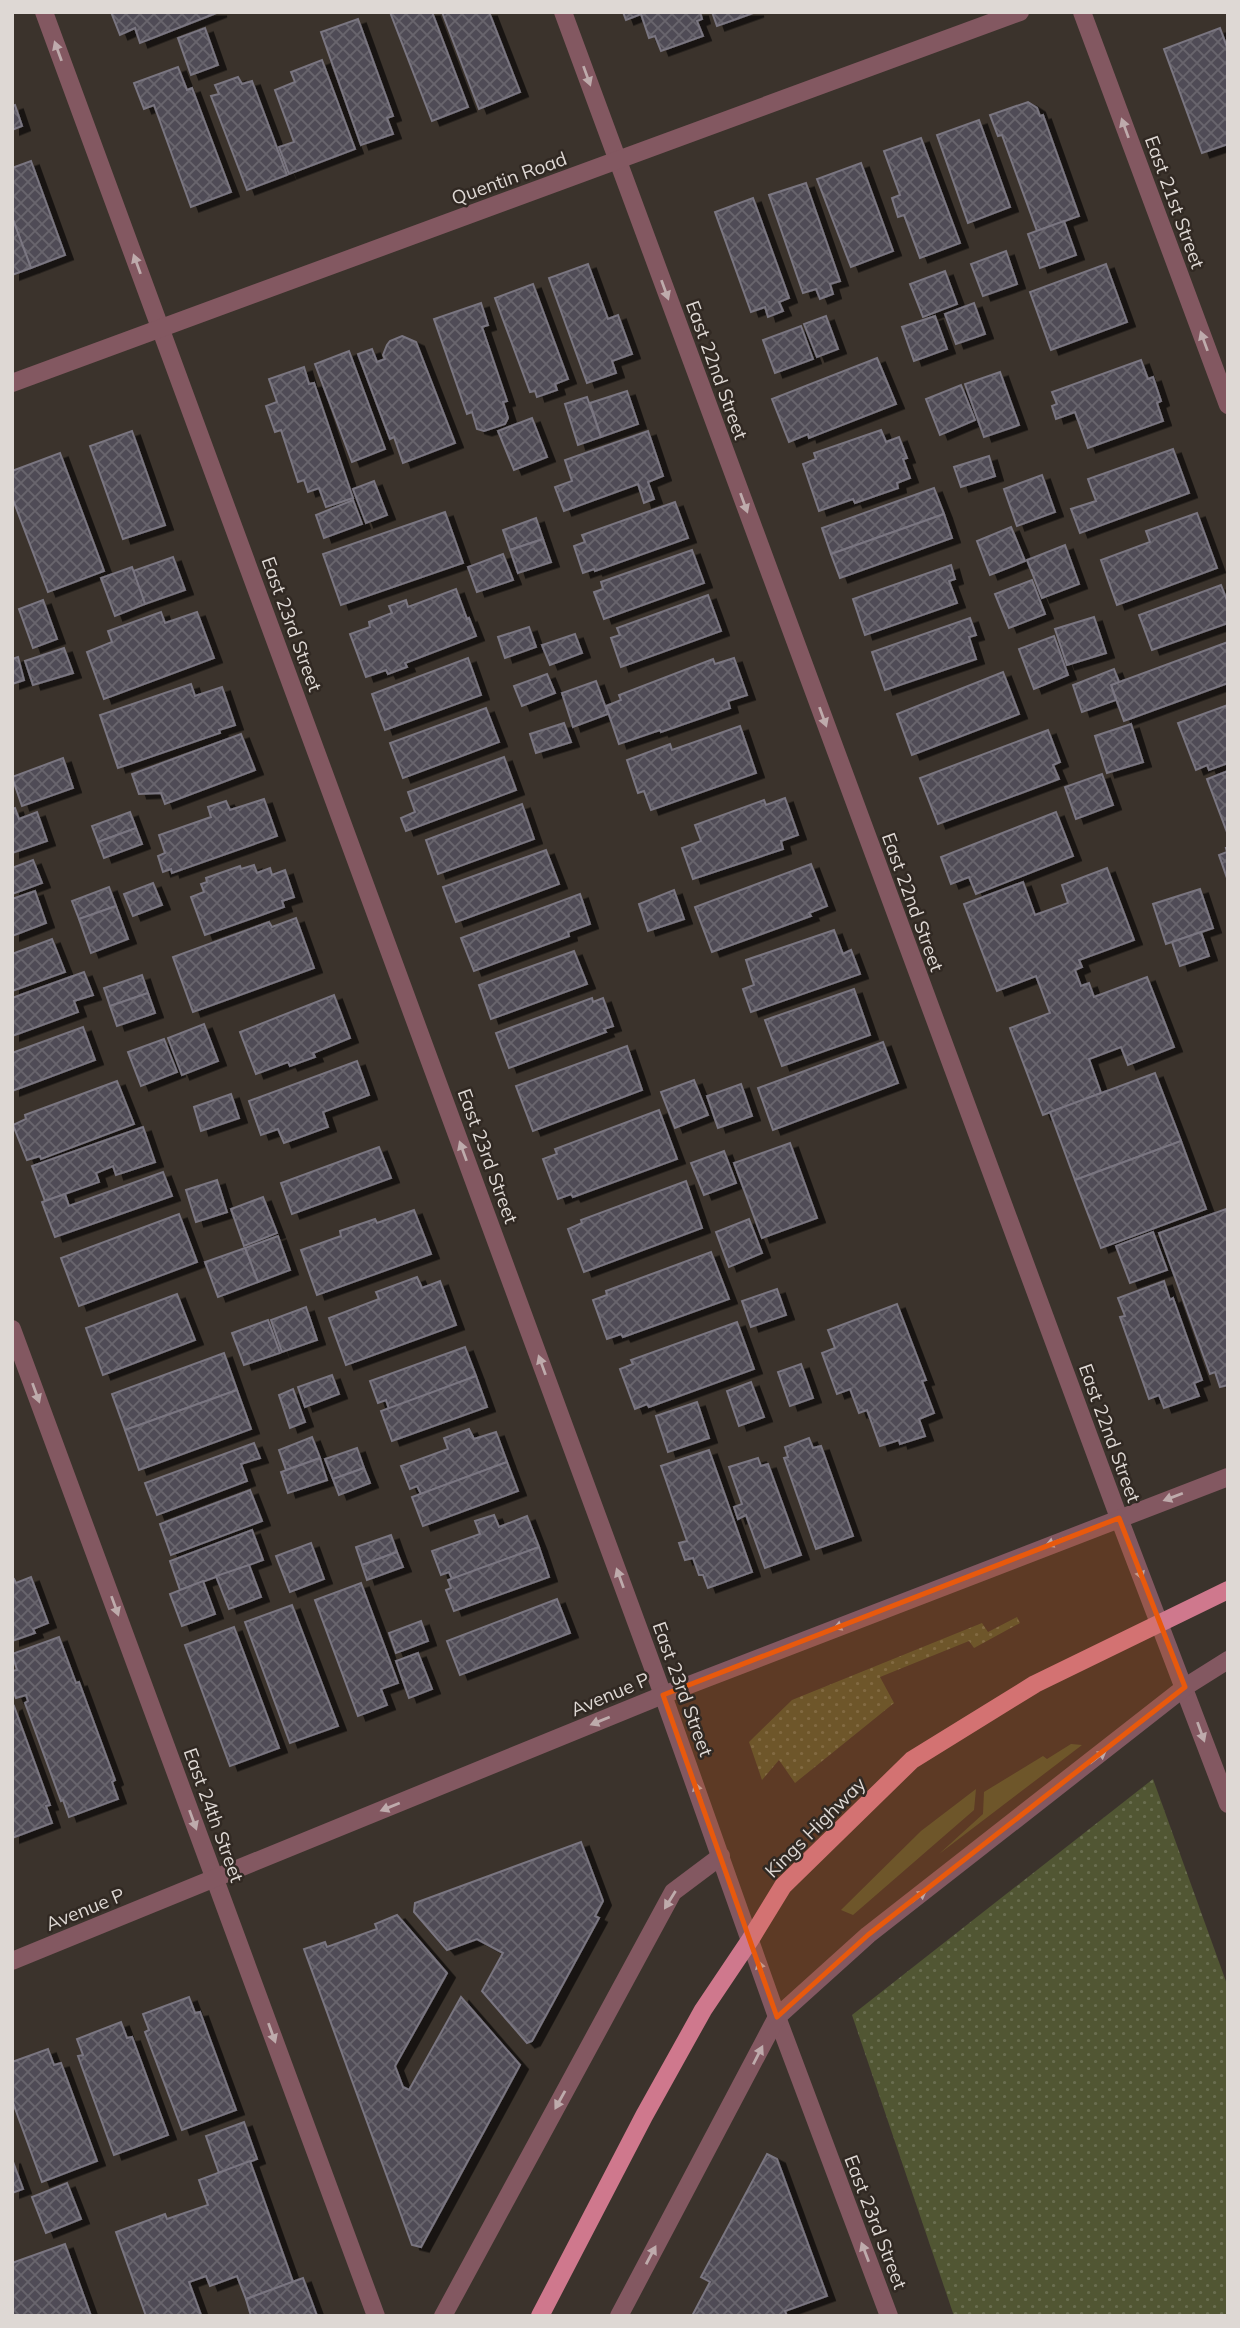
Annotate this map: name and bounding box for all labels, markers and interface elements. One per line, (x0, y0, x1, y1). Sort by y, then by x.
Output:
one-way arrow (53, 40, 64, 61)
one-way arrow (581, 66, 592, 87)
one-way arrow (1119, 118, 1130, 139)
street label: East 21st Street (1140, 132, 1210, 272)
street label: Quentin Road (448, 146, 570, 210)
one-way arrow (131, 254, 142, 275)
one-way arrow (660, 279, 671, 300)
street label: East 22nd Street (681, 297, 753, 443)
one-way arrow (1198, 331, 1209, 352)
one-way arrow (739, 493, 750, 514)
street label: East 23rd Street (256, 553, 328, 695)
one-way arrow (818, 706, 829, 727)
street label: East 22nd Street (877, 829, 949, 975)
street label: East 23rd Street (452, 1085, 524, 1227)
one-way arrow (458, 1141, 469, 1162)
one-way arrow (536, 1354, 547, 1375)
street label: East 22nd Street (1074, 1360, 1146, 1506)
one-way arrow (31, 1382, 42, 1403)
one-way arrow (1163, 1492, 1184, 1503)
one-way arrow (1044, 1537, 1065, 1548)
one-way arrow (1134, 1560, 1145, 1581)
one-way arrow (614, 1568, 625, 1589)
one-way arrow (109, 1596, 120, 1617)
street label: East 23rd Street (647, 1618, 719, 1760)
one-way arrow (832, 1619, 853, 1630)
street label: Avenue P (567, 1667, 653, 1721)
one-way arrow (589, 1715, 610, 1726)
one-way arrow (1196, 1721, 1207, 1742)
street label: East 24th Street (179, 1744, 250, 1886)
one-way arrow (1088, 1750, 1106, 1765)
street label: Kings Highway (760, 1772, 870, 1882)
one-way arrow (692, 1782, 703, 1803)
one-way arrow (379, 1802, 400, 1813)
one-way arrow (188, 1809, 199, 1830)
street label: Avenue P (42, 1882, 128, 1936)
one-way arrow (908, 1889, 926, 1904)
one-way arrow (663, 1891, 676, 1910)
one-way arrow (755, 1959, 766, 1980)
one-way arrow (267, 2023, 278, 2044)
one-way arrow (751, 2044, 763, 2064)
one-way arrow (555, 2090, 566, 2110)
street label: East 23rd Street (839, 2151, 913, 2293)
one-way arrow (859, 2241, 870, 2262)
one-way arrow (645, 2246, 657, 2265)

